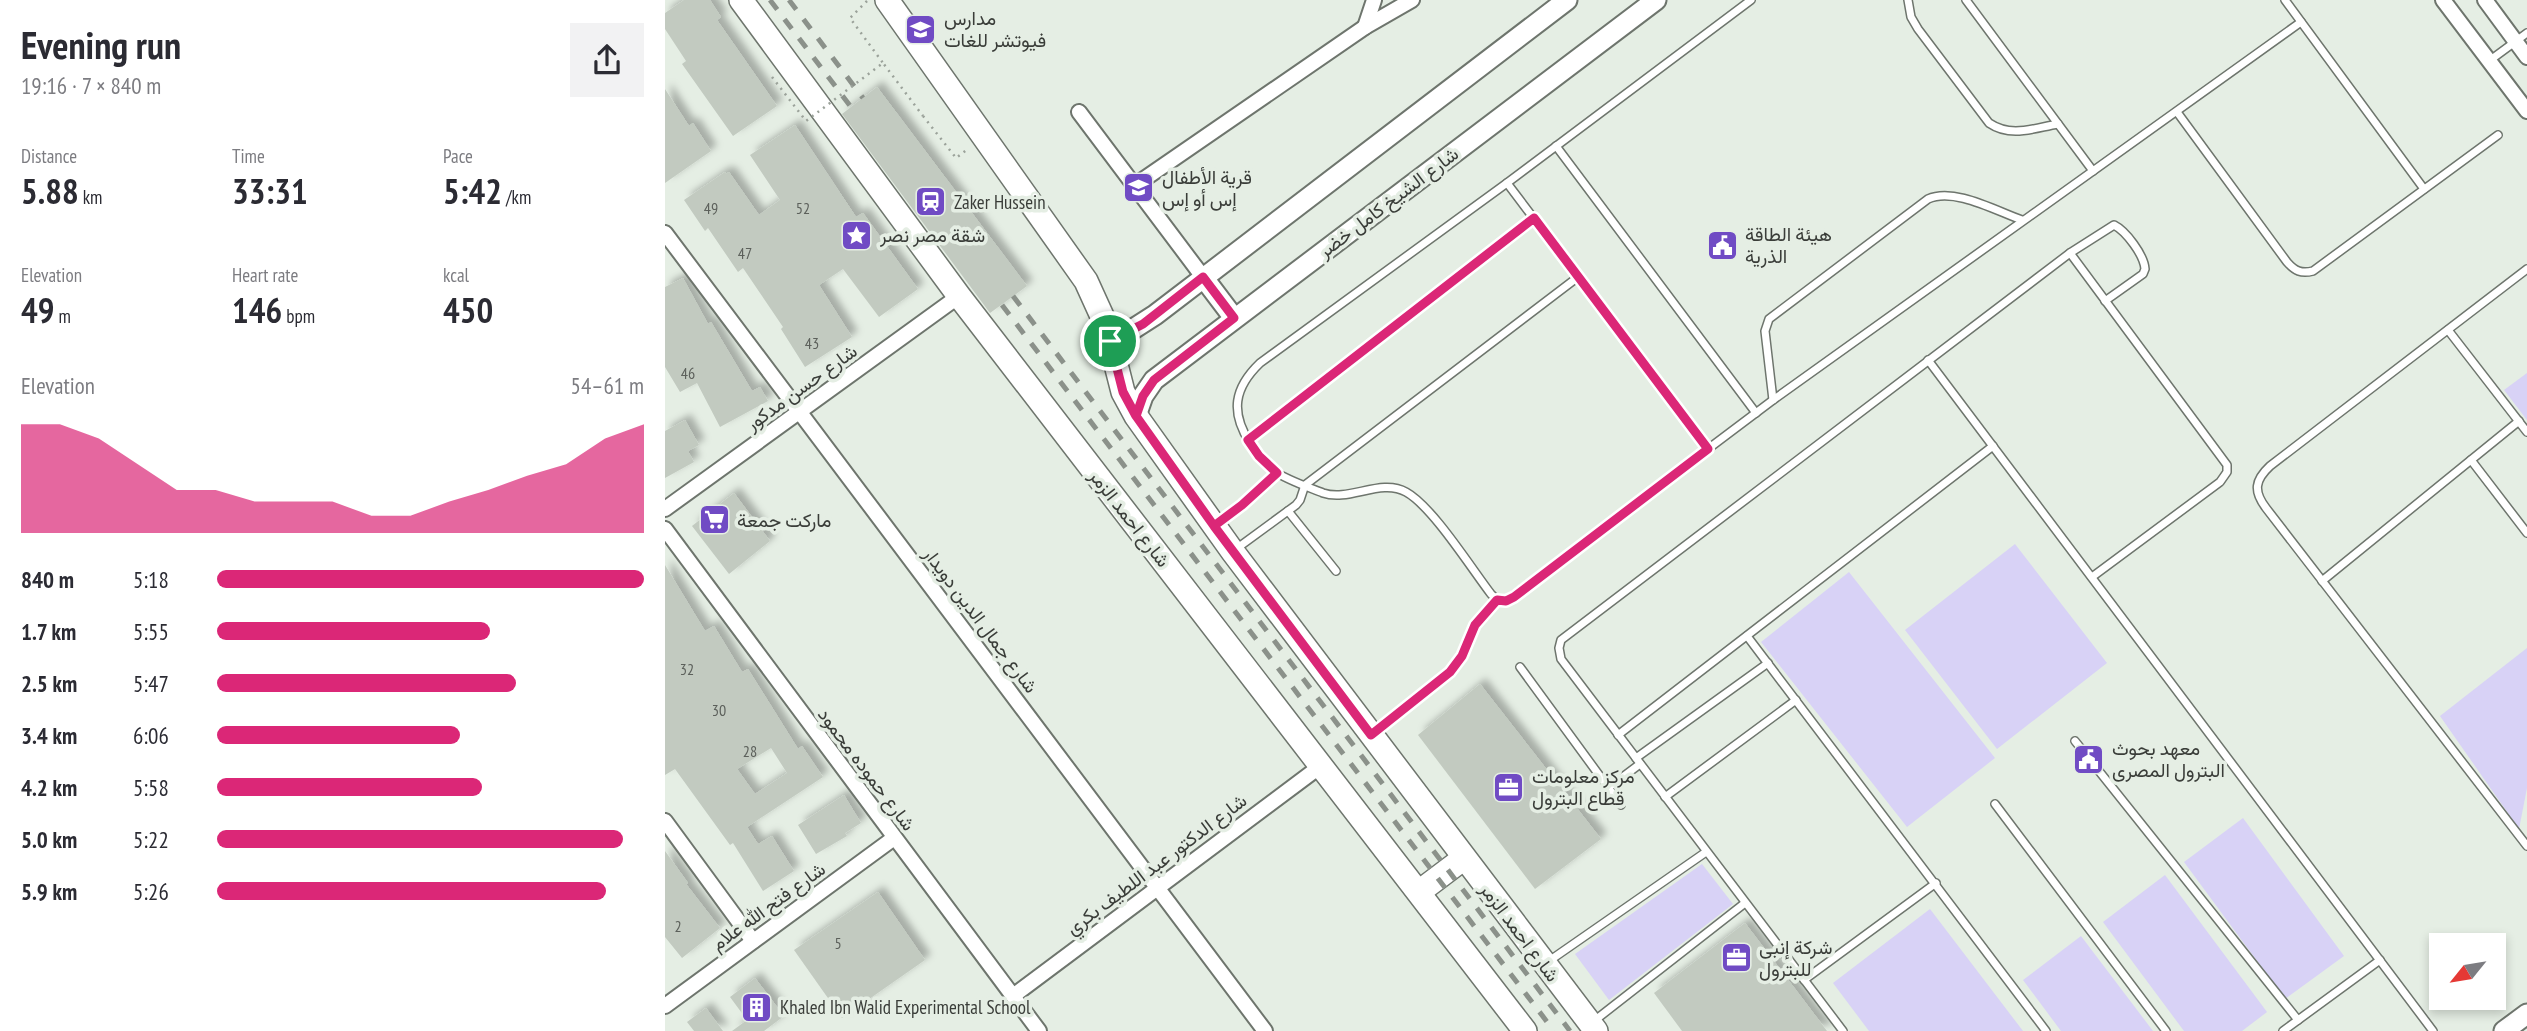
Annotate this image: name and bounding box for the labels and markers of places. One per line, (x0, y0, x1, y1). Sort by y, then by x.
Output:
place label: مدارس فيوتشر للغات (944, 6, 1046, 52)
school or university icon: مدارس فيوتشر للغات (904, 12, 938, 46)
place label: قرية الأطفال إس أو إس (1162, 165, 1252, 212)
school or university icon: قرية الأطفال إس أو إس (1122, 171, 1156, 205)
station icon: Zaker Hussein (914, 185, 948, 219)
place label: Zaker Hussein (954, 190, 1046, 214)
place icon: شقة مصر نصر (840, 218, 874, 252)
place label: هيئة الطاقة الذرية (1745, 222, 1832, 268)
place label: شقة مصر نصر (879, 223, 985, 247)
public building icon: هيئة الطاقة الذرية (1705, 228, 1739, 262)
pin (1080, 311, 1140, 371)
supermarket icon: ماركت جمعة (697, 503, 731, 537)
place label: ماركت جمعة (737, 508, 831, 532)
place label: معهد بحوث البترول المصرى (2112, 736, 2225, 782)
public building icon: معهد بحوث البترول المصرى (2072, 742, 2106, 776)
place label: مركز معلومات قطاع البترول (1532, 764, 1635, 811)
office icon: مركز معلومات قطاع البترول (1492, 770, 1526, 804)
place label: شركة إنبى للبترول (1759, 935, 1832, 981)
office icon: شركة إنبى للبترول (1719, 941, 1753, 975)
building icon: Khaled Ibn Walid Experimental School (740, 990, 774, 1024)
place label: Khaled Ibn Walid Experimental School (780, 995, 1031, 1019)

